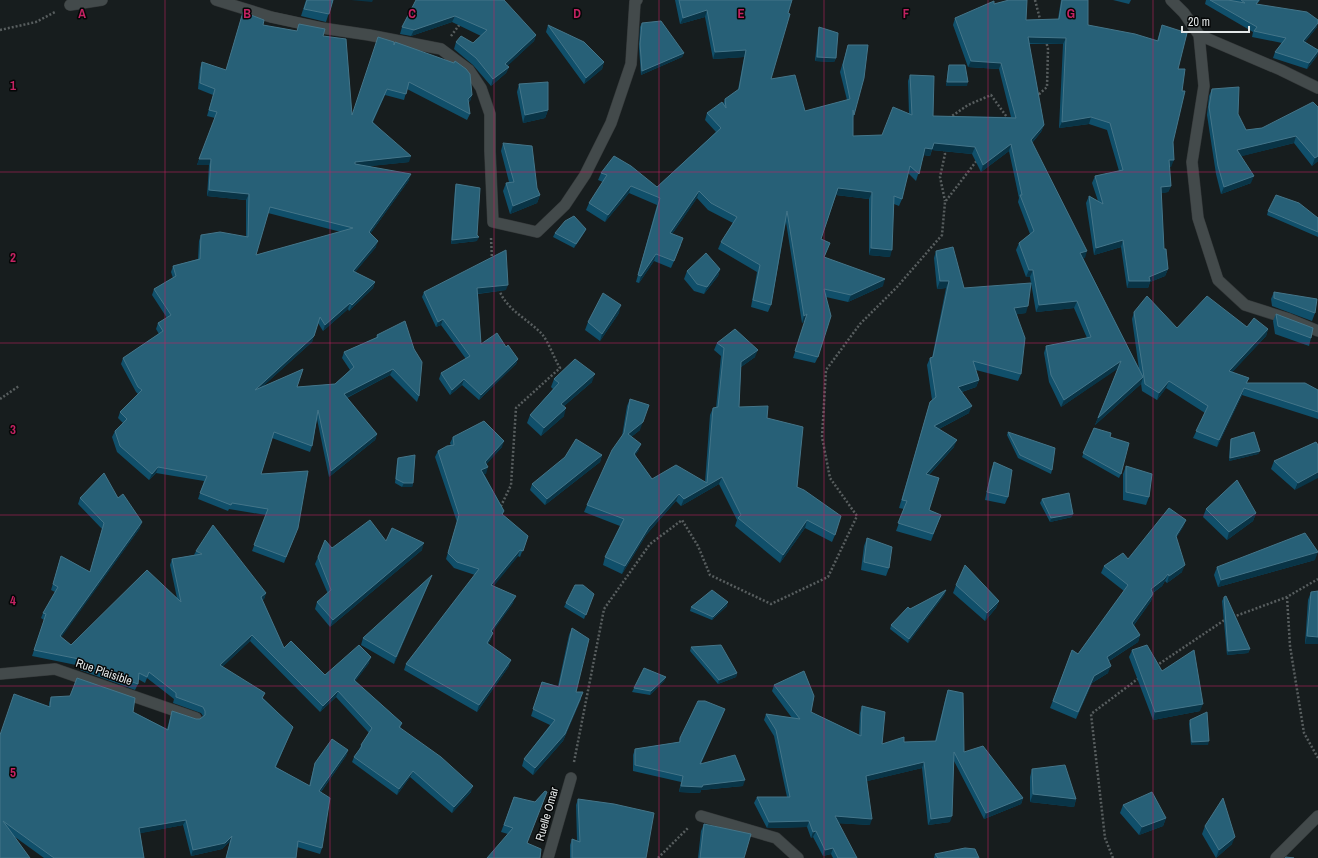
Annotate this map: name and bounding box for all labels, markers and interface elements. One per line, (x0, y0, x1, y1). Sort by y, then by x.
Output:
text: A (78, 5, 86, 22)
text: B (243, 5, 251, 22)
text: C (408, 5, 416, 22)
text: D (573, 5, 581, 22)
text: E (737, 5, 745, 22)
text: F (903, 5, 910, 22)
text: G (1067, 5, 1075, 22)
scale bar (1182, 8, 1249, 34)
text: 20 m (1188, 14, 1210, 30)
text: 1 (10, 77, 16, 94)
text: 2 (10, 249, 16, 266)
text: 3 (10, 421, 16, 438)
text: 4 (10, 592, 16, 609)
street label: Rue Plaisible (74, 655, 134, 689)
text: 5 (10, 764, 16, 781)
street label: Ruelle Omar (532, 785, 562, 843)

